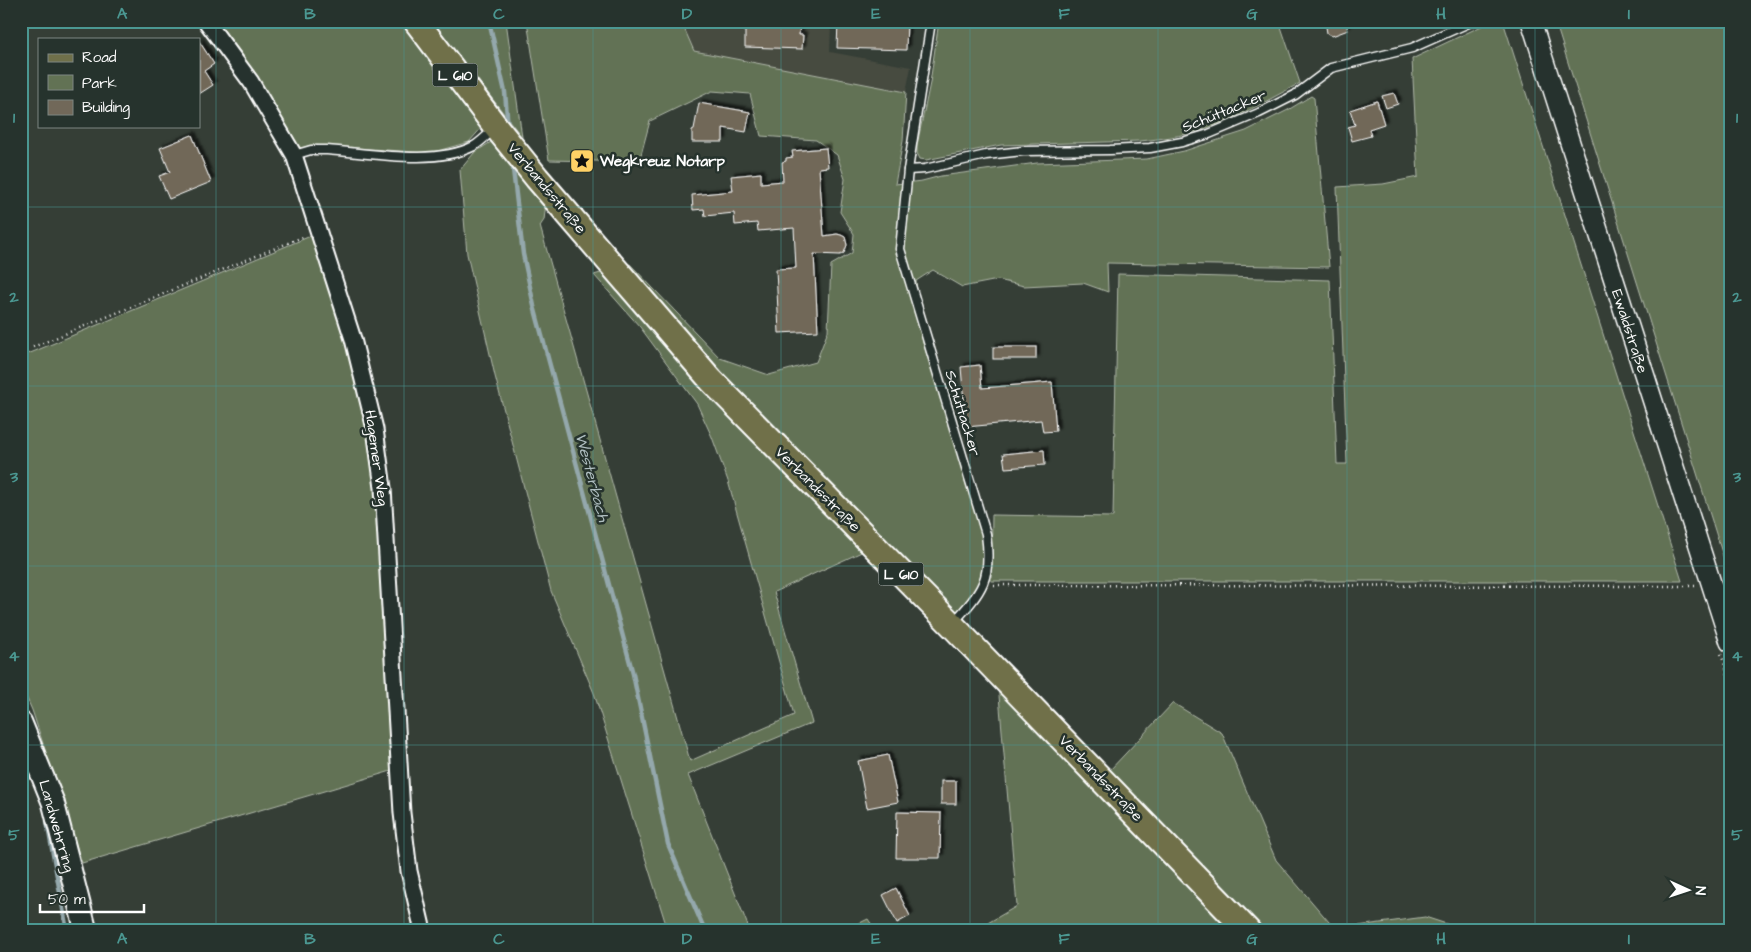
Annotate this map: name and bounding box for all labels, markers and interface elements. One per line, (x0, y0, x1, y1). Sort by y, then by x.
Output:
text: A (117, 3, 128, 25)
text: B (304, 3, 316, 25)
text: C (493, 3, 505, 25)
text: D (682, 3, 693, 25)
text: E (871, 3, 881, 25)
text: F (1058, 3, 1070, 25)
text: G (1246, 3, 1258, 25)
text: H (1436, 3, 1446, 25)
text: I (1628, 3, 1630, 25)
legend (38, 38, 200, 128)
text: Road (82, 47, 117, 68)
road number: L 610 (432, 64, 478, 86)
text: Park (82, 73, 117, 94)
street label: Schüttacker (1179, 85, 1269, 138)
text: Building (82, 97, 130, 119)
text: 1 (13, 107, 16, 129)
text: 1 (1736, 107, 1739, 129)
street label: Verbandsstraße (502, 138, 591, 238)
place icon: Wegkreuz Notarp (569, 148, 595, 174)
place label: Wegkreuz Notarp (599, 151, 725, 174)
text: 2 (8, 286, 19, 308)
text: 2 (1731, 286, 1742, 308)
street label: Ewaldstraße (1606, 287, 1653, 376)
street label: Schüttacker (939, 367, 986, 459)
street label: Hagemer Weg (358, 409, 394, 508)
water label: Westerbach (570, 431, 615, 525)
street label: Verbandsstraße (770, 442, 865, 537)
text: 3 (9, 466, 19, 488)
text: 3 (1732, 466, 1742, 488)
road number: L 610 (878, 562, 924, 586)
text: 4 (9, 645, 20, 667)
text: 4 (1732, 645, 1743, 667)
street label: Verbandsstraße (1054, 730, 1147, 826)
street label: Landwehrring (32, 778, 80, 875)
text: 5 (8, 824, 20, 846)
text: 5 (1731, 824, 1743, 846)
north arrow (1664, 864, 1714, 914)
scale bar (40, 882, 144, 914)
text: N (1690, 886, 1710, 896)
text: 50 m (48, 889, 86, 910)
text: A (117, 928, 128, 950)
text: B (304, 928, 316, 950)
text: C (493, 928, 505, 950)
text: D (682, 928, 693, 950)
text: E (871, 928, 881, 950)
text: F (1058, 928, 1070, 950)
text: G (1246, 928, 1258, 950)
text: H (1436, 928, 1446, 950)
text: I (1628, 928, 1630, 950)

